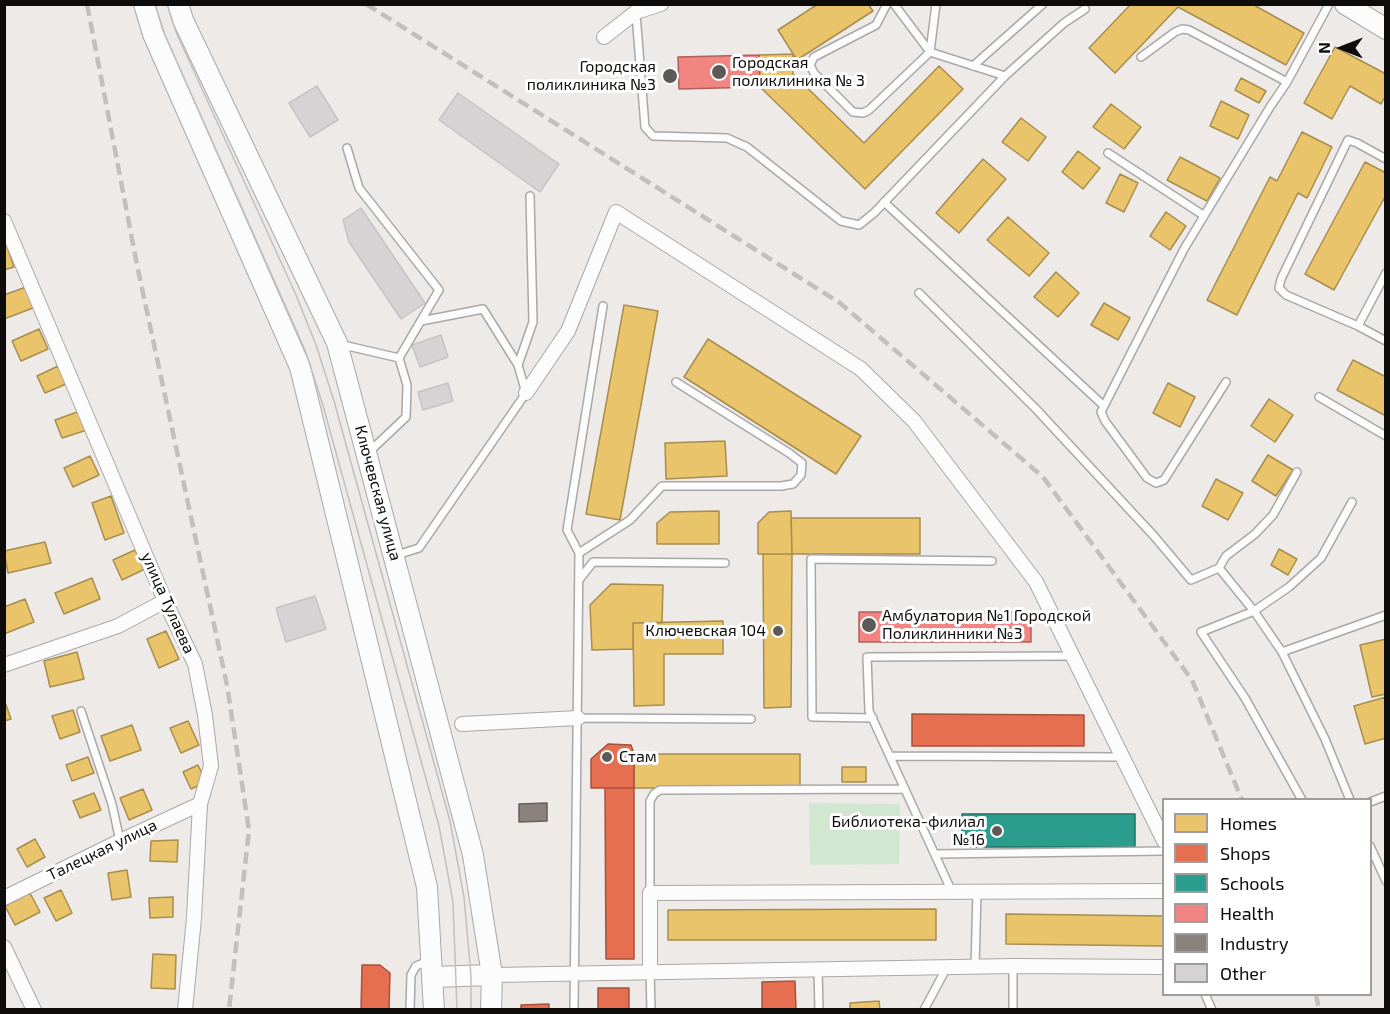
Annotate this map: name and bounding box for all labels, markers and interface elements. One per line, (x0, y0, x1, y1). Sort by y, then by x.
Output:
north arrow (1312, 18, 1372, 78)
text: N (1314, 42, 1333, 54)
place label: Городская поликлиника № 3 (732, 53, 865, 91)
place label: Городская поликлиника №3 (527, 57, 656, 95)
marker: Городская поликлиника № 3 (710, 63, 728, 81)
marker: Городская поликлиника №3 (661, 67, 679, 85)
street label: Ключевская улица (351, 423, 405, 563)
street label: улица Тулаева (137, 550, 199, 656)
place label: Амбулатория №1 Городской Поликлинники №3 (882, 606, 1091, 644)
marker: Амбулатория №1 Городской Поликлинники №3 (860, 616, 878, 634)
place label: Ключевская 104 (645, 621, 766, 641)
marker: Ключевская 104 (771, 624, 785, 638)
place label: Стам (619, 747, 657, 767)
marker: Стам (600, 750, 614, 764)
legend (1162, 798, 1372, 996)
place label: Библиотека-филиал №16 (831, 812, 985, 850)
text: Homes (1220, 812, 1277, 834)
street label: Талецкая улица (44, 815, 160, 885)
marker: Библиотека-филиал №16 (990, 824, 1004, 838)
text: Shops (1220, 842, 1270, 864)
text: Schools (1220, 872, 1284, 894)
text: Health (1220, 902, 1274, 924)
text: Industry (1220, 932, 1289, 954)
text: Other (1220, 962, 1266, 984)

